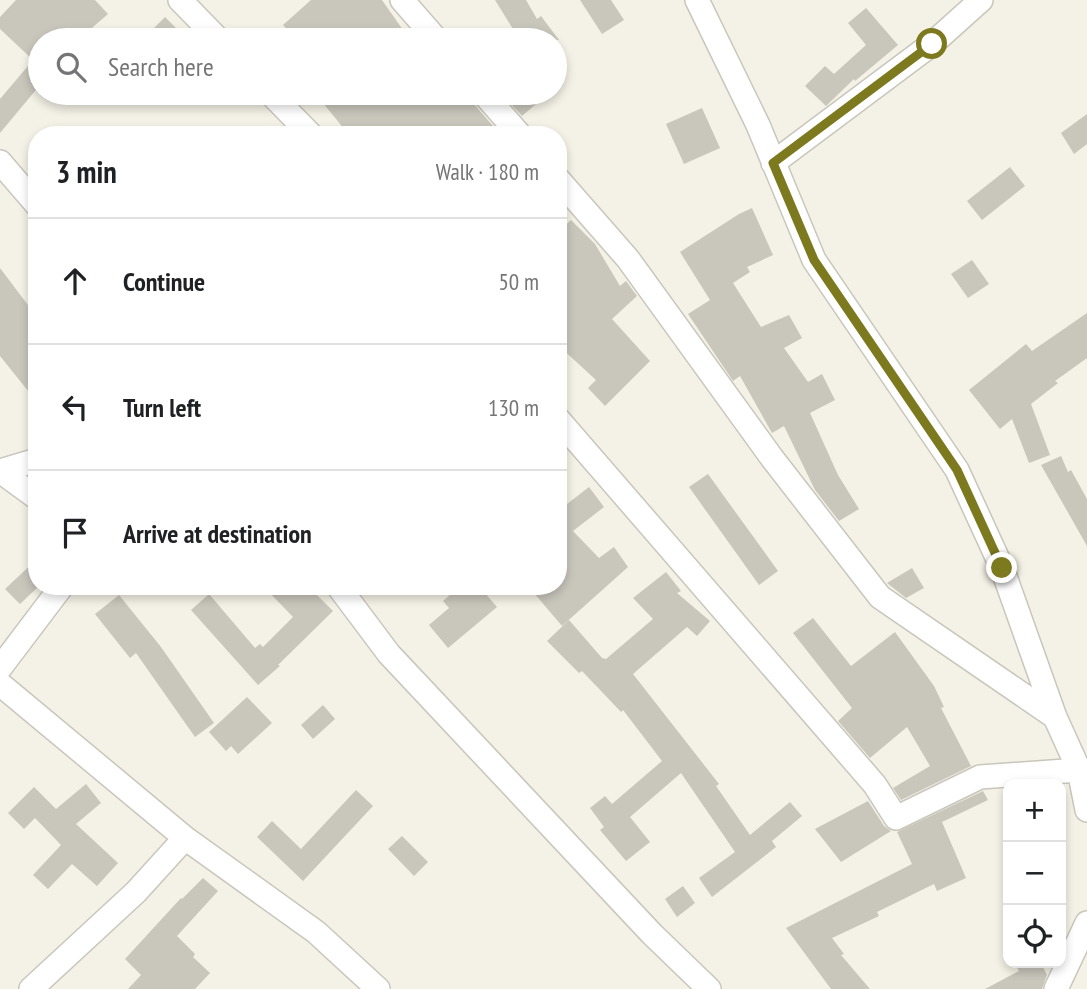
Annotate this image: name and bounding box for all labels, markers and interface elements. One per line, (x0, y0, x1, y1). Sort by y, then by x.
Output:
search box (28, 28, 567, 105)
route start (916, 28, 947, 59)
icon: search (52, 48, 90, 86)
text: Search here (108, 50, 214, 83)
text: 3 min (56, 152, 117, 191)
text: Walk · 180 m (436, 157, 539, 186)
icon: ahead (56, 262, 94, 300)
text: Continue (123, 265, 205, 298)
text: 50 m (498, 267, 539, 296)
icon: left (56, 388, 94, 426)
text: Turn left (123, 391, 201, 424)
text: 130 m (488, 393, 539, 422)
icon: arrive (56, 514, 94, 552)
text: Arrive at destination (123, 517, 312, 550)
route end (986, 552, 1017, 583)
map controls (1003, 779, 1066, 968)
button: + (1003, 779, 1066, 842)
button: − (1003, 842, 1066, 905)
button: locate (1003, 905, 1066, 968)

